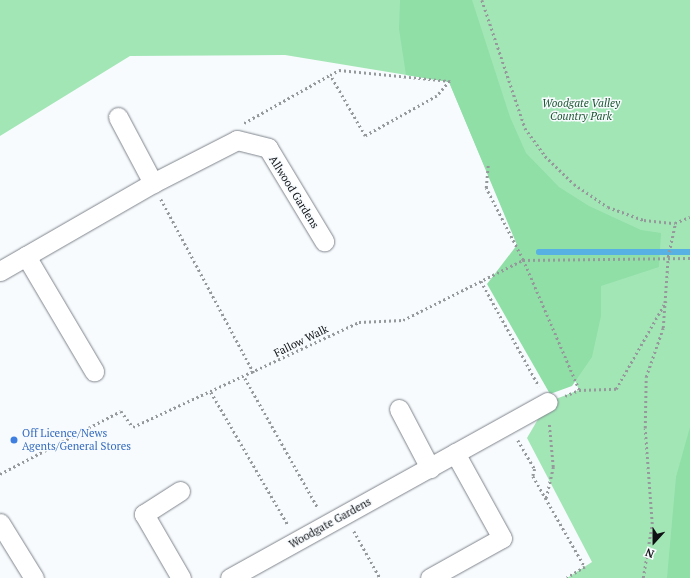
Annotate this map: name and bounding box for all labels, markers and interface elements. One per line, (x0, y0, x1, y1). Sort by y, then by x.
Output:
park label: Woodgate Valley Country Park (542, 97, 620, 123)
street label: Allwood Gardens (266, 153, 322, 231)
street label: Fallow Walk (272, 322, 330, 360)
place label: Off Licence/News Agents/General Stores (22, 427, 131, 453)
marker: Off Licence/News Agents/General Stores (9, 435, 19, 445)
street label: Woodgate Gardens (287, 495, 373, 551)
north arrow (634, 522, 674, 562)
text: N (643, 545, 656, 561)

